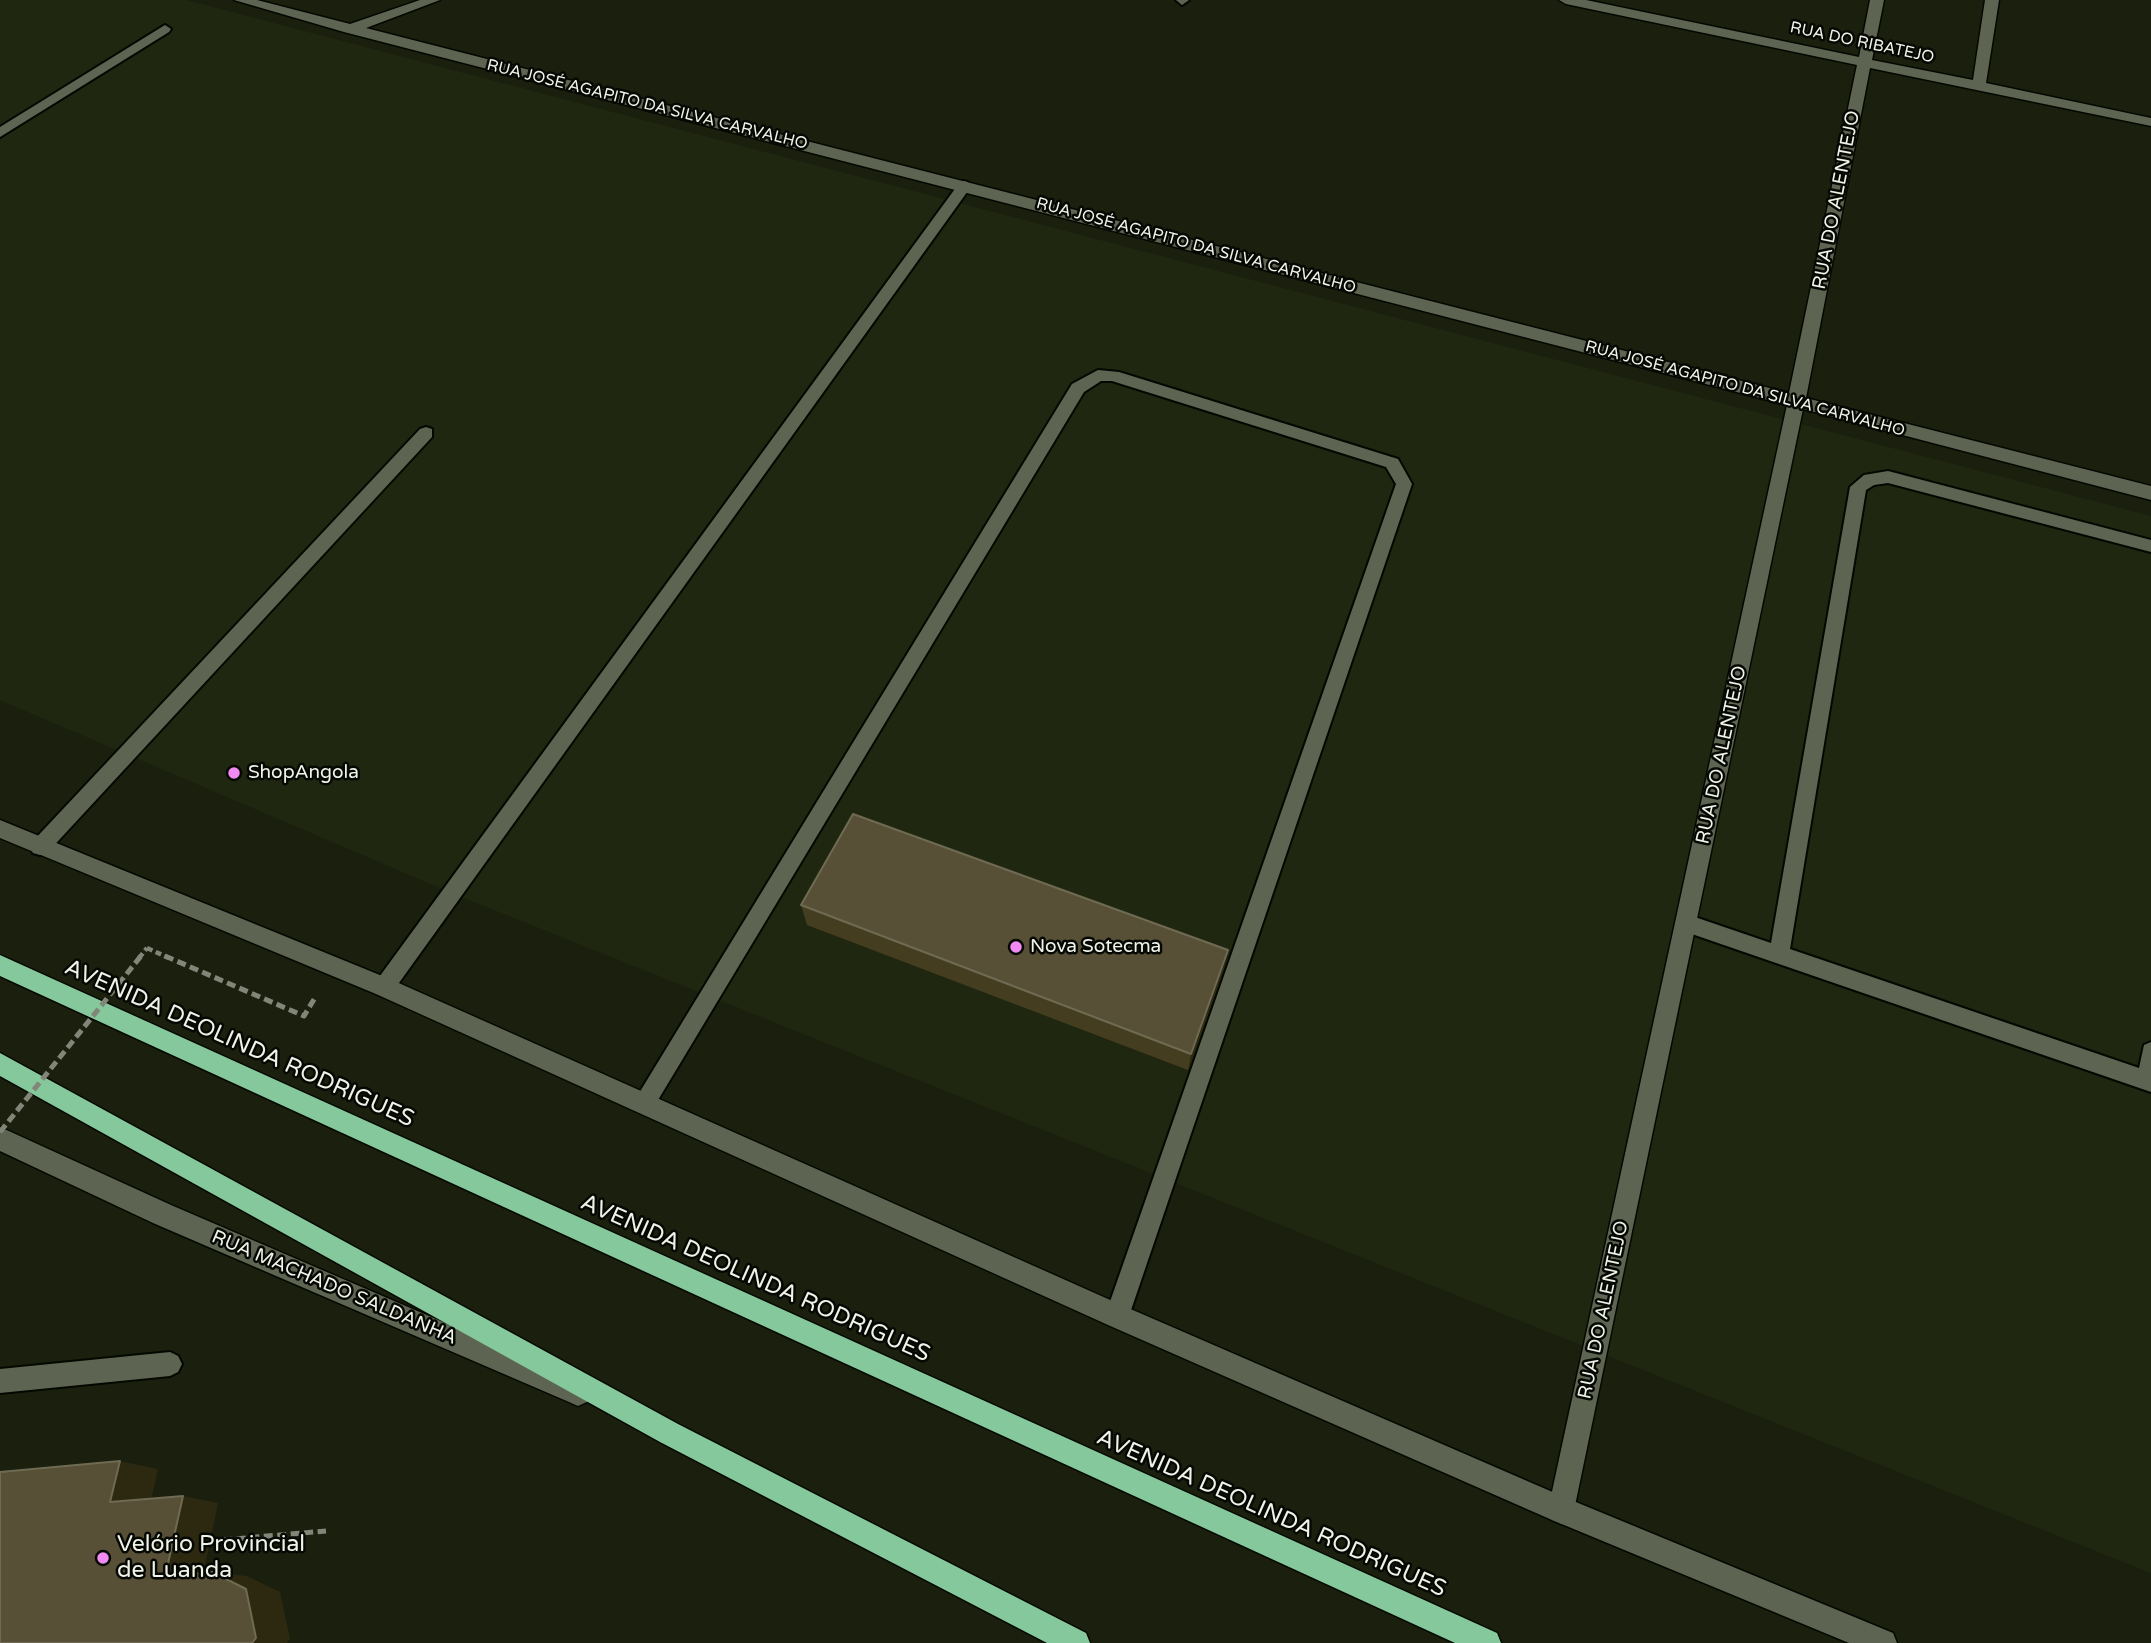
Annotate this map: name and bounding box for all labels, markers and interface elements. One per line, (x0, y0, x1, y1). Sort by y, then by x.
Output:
street label: RUA DO RIBATEJO (1788, 18, 1936, 68)
street label: RUA JOSÉ AGAPITO DA SILVA CARVALHO (485, 56, 809, 154)
street label: RUA DO ALENTEJO (1808, 109, 1866, 291)
street label: RUA JOSÉ AGAPITO DA SILVA CARVALHO (1034, 194, 1358, 298)
street label: RUA JOSÉ AGAPITO DA SILVA CARVALHO (1583, 337, 1907, 441)
street label: RUA DO ALENTEJO (1692, 664, 1752, 846)
place label: ShopAngola (248, 762, 359, 784)
marker: ShopAngola (226, 765, 242, 781)
place label: Nova Sotecma (1030, 936, 1161, 958)
marker: Nova Sotecma (1008, 939, 1024, 955)
street label: AVENIDA DEOLINDA RODRIGUES (60, 954, 418, 1134)
street label: AVENIDA DEOLINDA RODRIGUES (576, 1189, 934, 1369)
street label: RUA DO ALENTEJO (1574, 1219, 1634, 1401)
street label: RUA MACHADO SALDANHA (208, 1226, 460, 1350)
street label: AVENIDA DEOLINDA RODRIGUES (1092, 1424, 1450, 1604)
place label: Velório Provincial de Luanda (117, 1531, 305, 1585)
marker: Velório Provincial de Luanda (95, 1550, 111, 1566)

